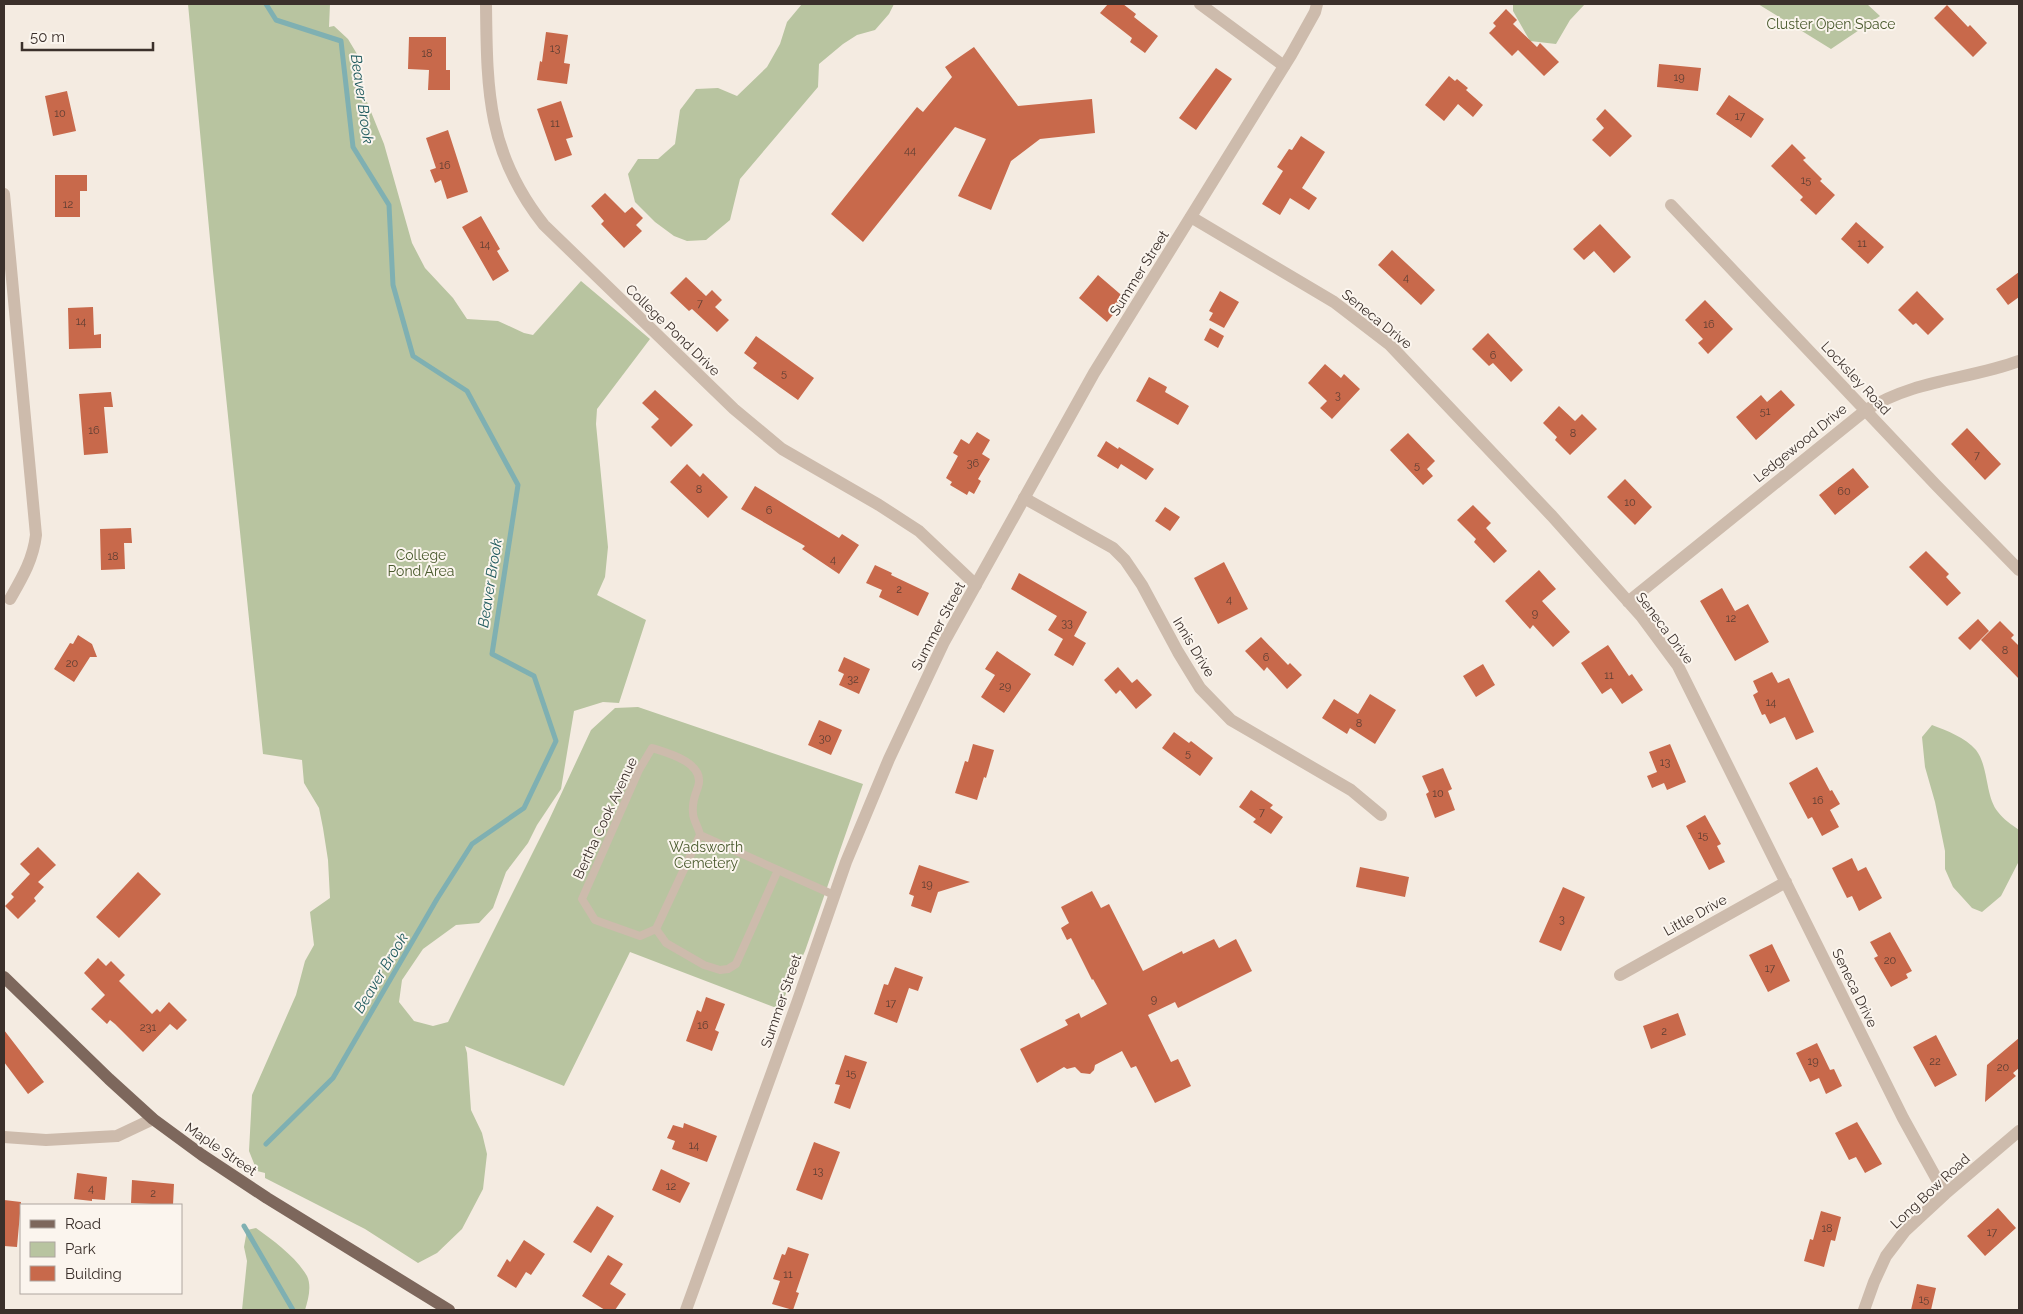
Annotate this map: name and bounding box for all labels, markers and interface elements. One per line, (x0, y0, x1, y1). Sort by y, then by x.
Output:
park label: Cluster Open Space (1766, 16, 1896, 32)
scale bar (22, 20, 154, 52)
text: 50 m (30, 28, 65, 46)
house number: 13 (550, 42, 560, 55)
house number: 18 (421, 47, 433, 60)
water label: Beaver Brook (347, 53, 377, 145)
house number: 19 (1673, 71, 1685, 84)
house number: 10 (54, 107, 66, 120)
house number: 17 (1735, 110, 1745, 123)
house number: 11 (550, 117, 560, 130)
house number: 44 (904, 144, 916, 157)
house number: 16 (439, 159, 451, 172)
house number: 15 (1801, 174, 1811, 187)
house number: 12 (63, 198, 73, 211)
street label: Summer Street (1106, 227, 1172, 319)
house number: 11 (1857, 237, 1867, 250)
house number: 14 (480, 238, 490, 251)
house number: 4 (1403, 271, 1409, 284)
street label: College Pond Drive (622, 281, 724, 379)
street label: Seneca Drive (1339, 286, 1415, 352)
house number: 7 (697, 297, 703, 310)
house number: 14 (76, 315, 86, 328)
house number: 16 (1703, 318, 1715, 331)
street label: Locksley Road (1818, 338, 1894, 418)
house number: 6 (1490, 349, 1497, 362)
house number: 5 (781, 367, 787, 380)
house number: 3 (1335, 389, 1341, 402)
street label: Ledgewood Drive (1750, 401, 1850, 485)
house number: 51 (1760, 405, 1771, 418)
house number: 16 (88, 424, 100, 437)
house number: 8 (1570, 427, 1576, 440)
house number: 7 (1974, 449, 1980, 462)
house number: 36 (967, 457, 980, 470)
house number: 5 (1414, 459, 1420, 472)
house number: 8 (696, 483, 702, 496)
house number: 60 (1837, 485, 1851, 498)
house number: 10 (1624, 496, 1636, 509)
house number: 6 (766, 504, 773, 517)
water label: Beaver Brook (474, 537, 506, 629)
park label: College Pond Area (388, 547, 454, 579)
house number: 18 (107, 550, 119, 563)
house number: 4 (830, 553, 836, 566)
street label: Summer Street (908, 579, 968, 673)
house number: 2 (896, 583, 902, 596)
street label: Seneca Drive (1633, 589, 1697, 667)
house number: 4 (1226, 593, 1232, 606)
house number: 9 (1532, 607, 1538, 620)
house number: 12 (1726, 612, 1736, 625)
street label: Innis Drive (1170, 614, 1218, 680)
house number: 33 (1061, 617, 1073, 630)
house number: 8 (2002, 644, 2008, 657)
house number: 6 (1263, 651, 1270, 664)
house number: 20 (66, 657, 78, 670)
house number: 11 (1604, 669, 1614, 682)
house number: 32 (847, 673, 859, 686)
house number: 29 (999, 680, 1011, 693)
house number: 14 (1766, 696, 1776, 709)
house number: 8 (1356, 717, 1362, 730)
house number: 30 (819, 732, 832, 745)
house number: 5 (1185, 747, 1191, 760)
street label: Bertha Cook Avenue (570, 755, 640, 881)
house number: 13 (1660, 756, 1670, 769)
house number: 10 (1432, 787, 1444, 800)
house number: 16 (1812, 794, 1824, 807)
house number: 7 (1259, 806, 1265, 819)
house number: 15 (1698, 829, 1708, 842)
park label: Wadsworth Cemetery (669, 839, 743, 871)
house number: 19 (921, 878, 933, 891)
street label: Little Drive (1661, 891, 1729, 939)
house number: 3 (1559, 913, 1565, 926)
water label: Beaver Brook (350, 930, 412, 1016)
street label: Seneca Drive (1829, 946, 1881, 1030)
street label: Summer Street (758, 952, 805, 1050)
house number: 20 (1884, 954, 1896, 967)
house number: 17 (1765, 962, 1775, 975)
house number: 9 (1151, 993, 1157, 1006)
house number: 17 (886, 997, 896, 1010)
house number: 16 (697, 1019, 709, 1032)
house number: 231 (140, 1021, 156, 1034)
house number: 2 (1661, 1025, 1667, 1038)
house number: 19 (1807, 1055, 1819, 1068)
house number: 22 (1929, 1055, 1941, 1068)
house number: 20 (1997, 1061, 2009, 1074)
house number: 15 (846, 1067, 856, 1080)
street label: Maple Street (182, 1119, 260, 1179)
house number: 14 (689, 1139, 699, 1152)
street label: Long Bow Road (1887, 1150, 1973, 1232)
house number: 13 (813, 1165, 823, 1178)
house number: 12 (666, 1180, 676, 1193)
house number: 4 (88, 1182, 94, 1195)
house number: 2 (150, 1187, 156, 1200)
legend (20, 1204, 182, 1294)
text: Road (65, 1215, 101, 1233)
house number: 18 (1821, 1222, 1833, 1235)
house number: 17 (1987, 1226, 1997, 1239)
text: Park (65, 1240, 96, 1258)
text: Building (65, 1265, 122, 1283)
house number: 11 (783, 1268, 793, 1281)
house number: 15 (1919, 1293, 1929, 1306)

